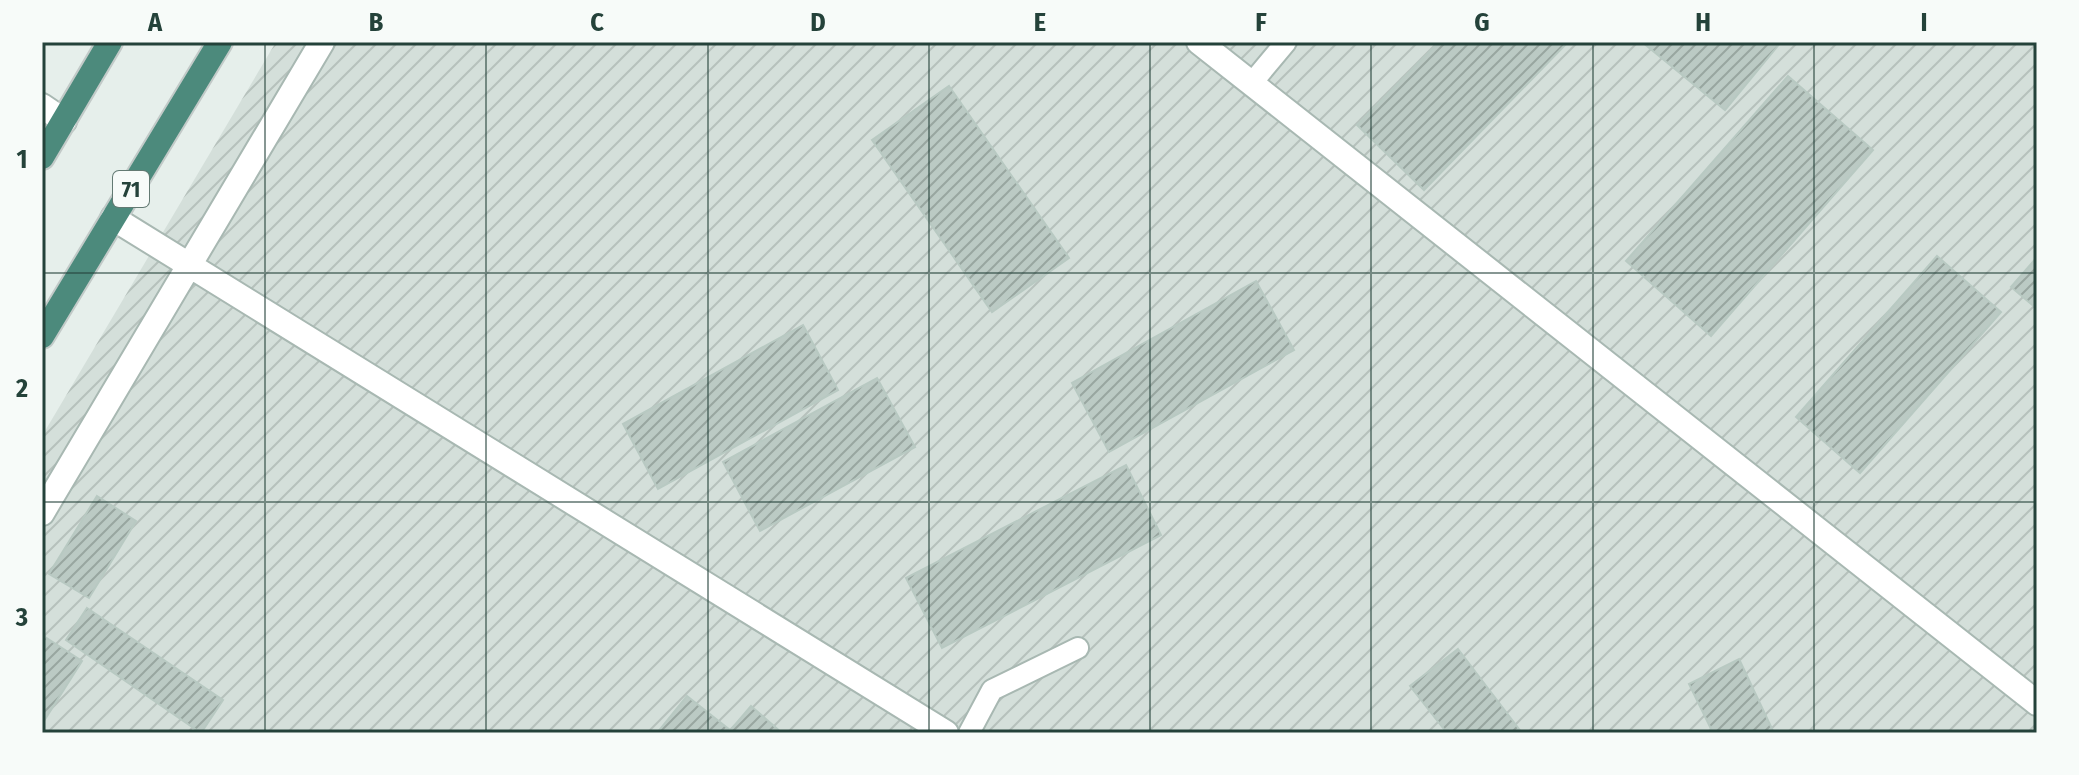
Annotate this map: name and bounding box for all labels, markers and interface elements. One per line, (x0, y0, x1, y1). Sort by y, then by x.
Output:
text: A (147, 7, 163, 38)
text: B (369, 7, 384, 38)
text: C (590, 7, 604, 38)
text: D (810, 7, 826, 38)
text: E (1034, 7, 1046, 38)
text: F (1255, 7, 1267, 38)
text: G (1474, 7, 1490, 38)
text: H (1695, 7, 1711, 38)
text: I (1921, 7, 1928, 38)
text: 1 (17, 144, 28, 175)
road number: 71 (113, 171, 149, 207)
text: 2 (15, 373, 28, 404)
text: 3 (15, 602, 28, 633)

